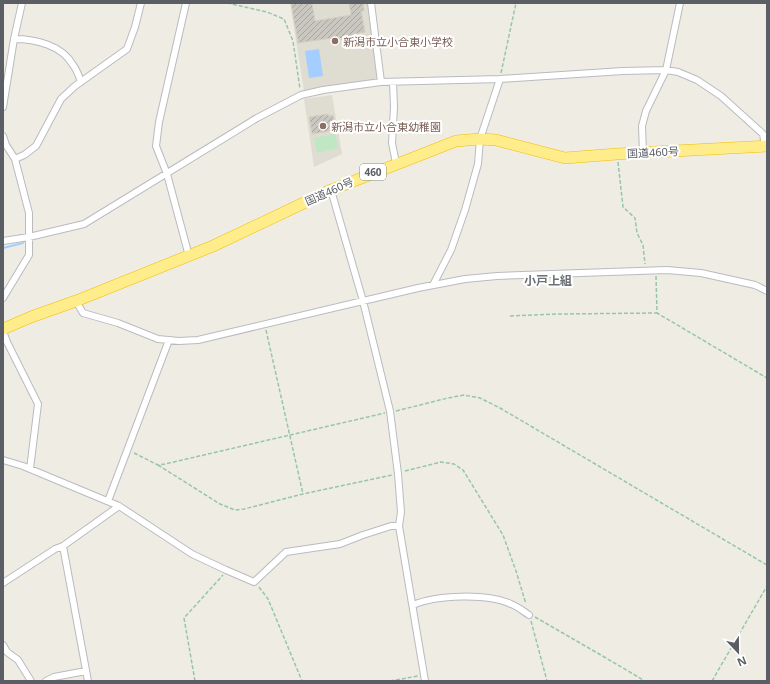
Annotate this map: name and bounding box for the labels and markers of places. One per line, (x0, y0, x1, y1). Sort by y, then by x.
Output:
place label: 新潟市立小合東小学校 (343, 34, 453, 49)
marker: 新潟市立小合東小学校 (330, 36, 340, 46)
place label: 新潟市立小合東幼稚園 (331, 119, 441, 134)
marker: 新潟市立小合東幼稚園 (318, 121, 328, 131)

